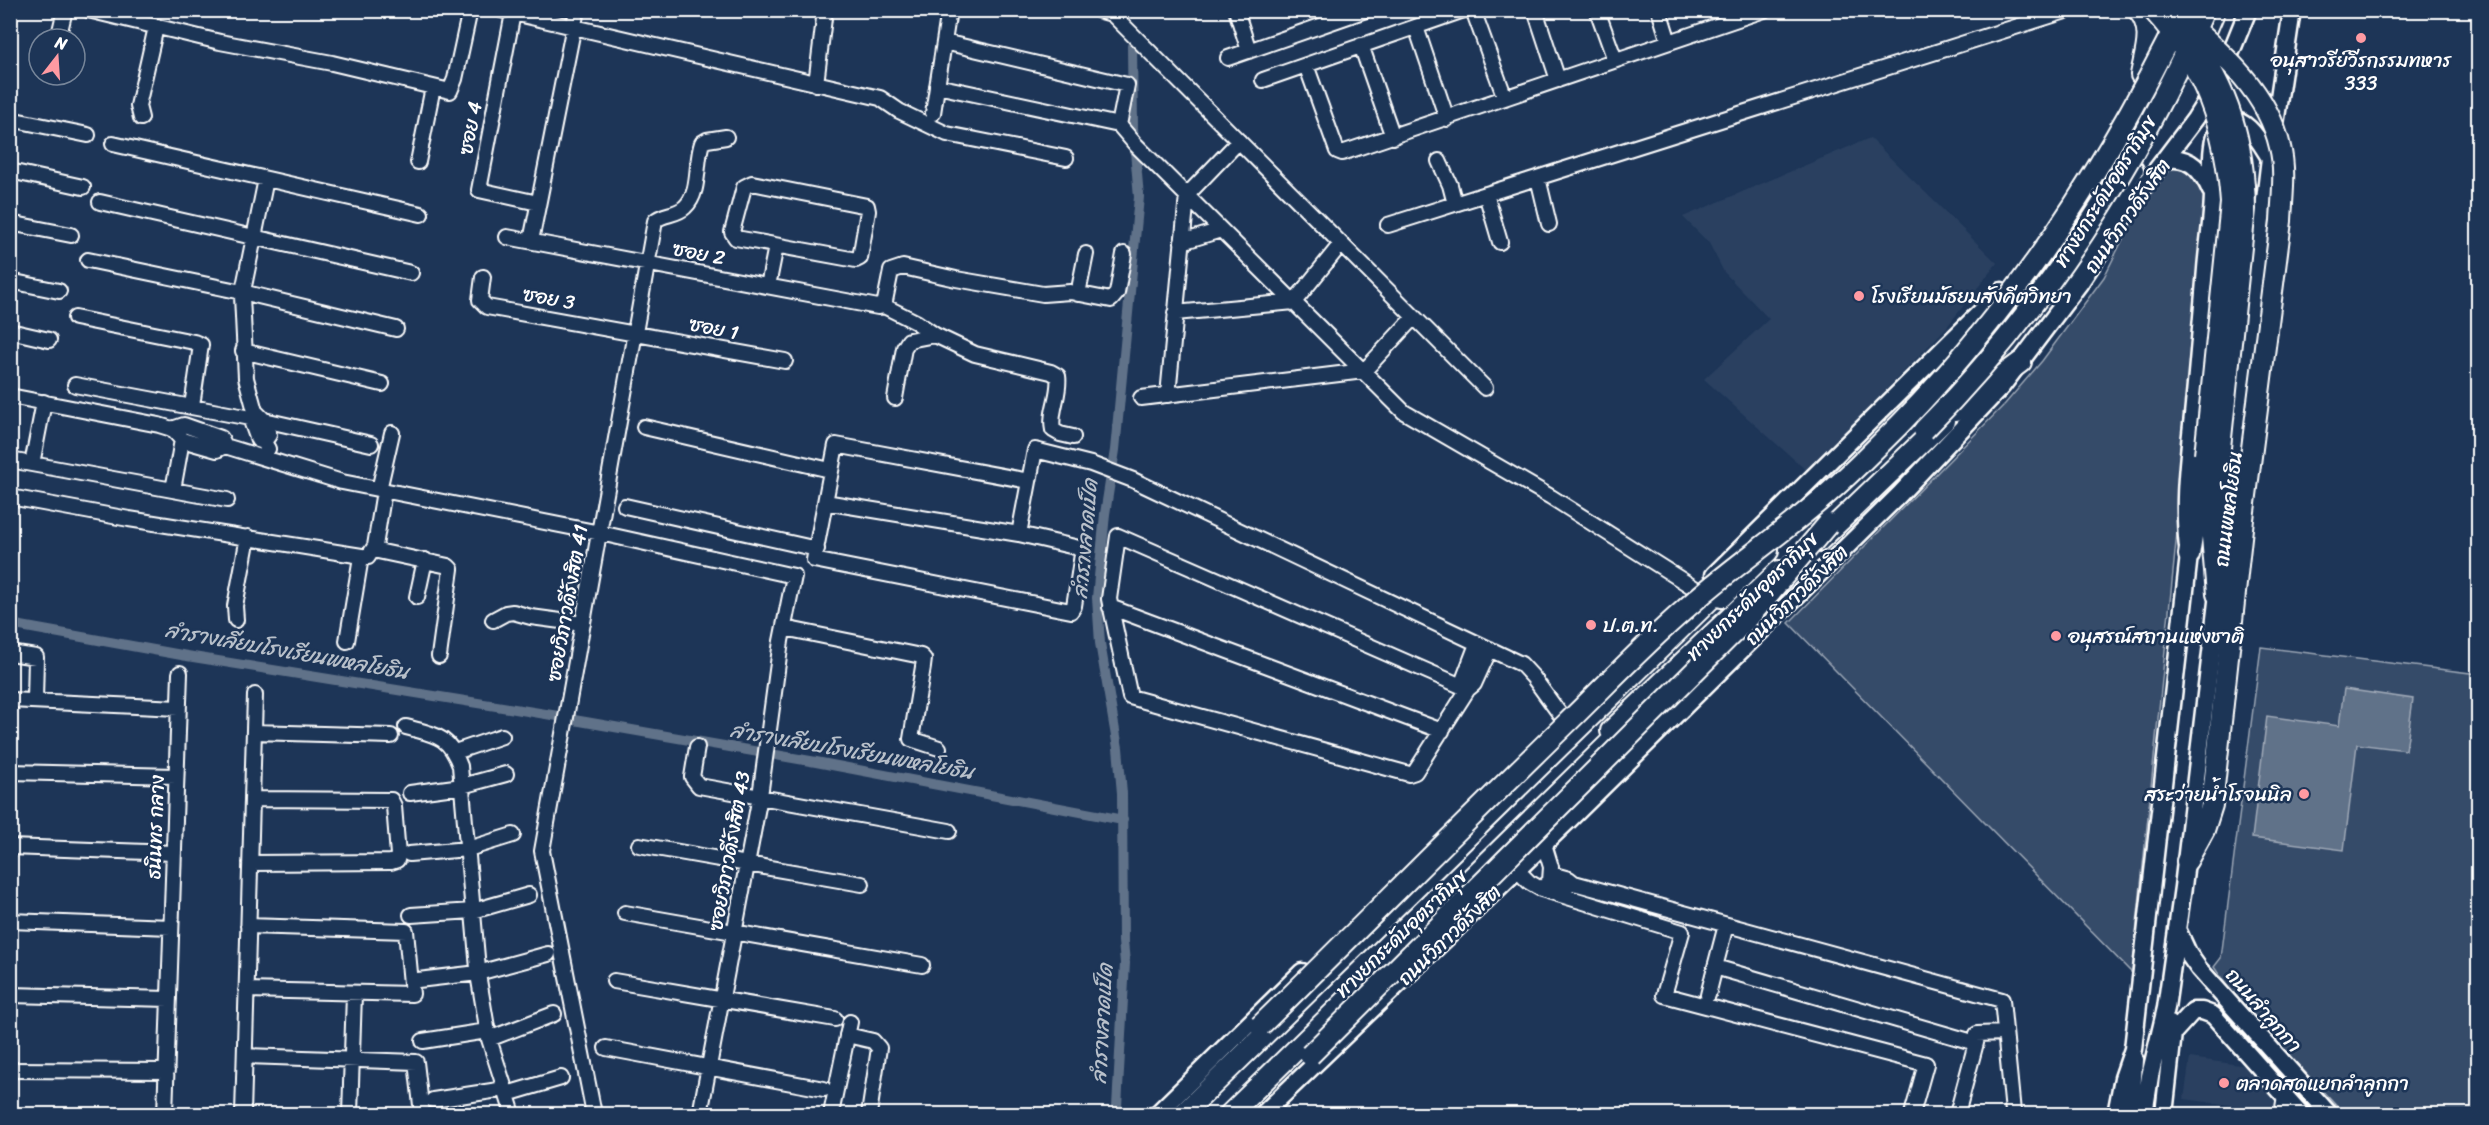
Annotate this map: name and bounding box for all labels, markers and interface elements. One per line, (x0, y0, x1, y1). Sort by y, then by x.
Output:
north arrow (27, 27, 87, 87)
text: N (51, 27, 72, 59)
marker: อนุสาวรีย์วีรกรรมทหาร 333 (2354, 31, 2368, 45)
place label: อนุสาวรีย์วีรกรรมทหาร 333 (2269, 43, 2453, 101)
street label: ซอย 4 (448, 98, 493, 158)
street label: ทางยกระดับอุตราภิมุข (2044, 107, 2167, 275)
street label: ถนนวิภาวดีรังสิต (2075, 151, 2180, 281)
street label: ซอย 2 (670, 231, 729, 276)
street label: ซอย 3 (520, 277, 578, 320)
place label: โรงเรียนมัธยมสังคีตวิทยา (1871, 279, 2072, 314)
marker: โรงเรียนมัธยมสังคีตวิทยา (1852, 289, 1866, 303)
street label: ซอย 1 (686, 307, 742, 350)
street label: ถนนพหลโยธิน (2204, 449, 2253, 569)
water label: ลำรางลาดเป็ด (1061, 475, 1109, 600)
street label: ซอยวิภาวดีรังสิต 41 (536, 522, 599, 685)
street label: ทางยกระดับอุตราภิมุข (1677, 523, 1828, 670)
street label: ถนนวิภาวดีรังสิต (1736, 536, 1857, 654)
place label: ป.ต.ท. (1603, 608, 1659, 643)
water label: ลำรางเลียบโรงเรียนพหลโยธิน (162, 611, 414, 692)
marker: ป.ต.ท. (1584, 618, 1598, 632)
place label: อนุสรณ์สถานแห่งชาติ (2067, 619, 2245, 654)
marker: อนุสรณ์สถานแห่งชาติ (2049, 629, 2063, 643)
water label: ลำรางเลียบโรงเรียนพหลโยธิน (727, 711, 979, 792)
street label: ซอยวิภาวดีรังสิต 43 (698, 768, 761, 934)
street label: ธนินทร กลาง (136, 774, 175, 880)
place label: สระว่ายน้ำโรจนนิล (2143, 777, 2292, 812)
marker: สระว่ายน้ำโรจนนิล (2297, 787, 2311, 801)
street label: ทางยกระดับอุตราภิมุข (1326, 860, 1477, 1007)
street label: ถนนวิภาวดีรังสิต (1389, 876, 1510, 994)
street label: ถนนลำลูกกา (2216, 960, 2311, 1061)
water label: ลำรางลาดเป็ด (1080, 961, 1124, 1085)
place label: ตลาดสดแยกลำลูกกา (2236, 1066, 2409, 1101)
marker: ตลาดสดแยกลำลูกกา (2217, 1076, 2231, 1090)

